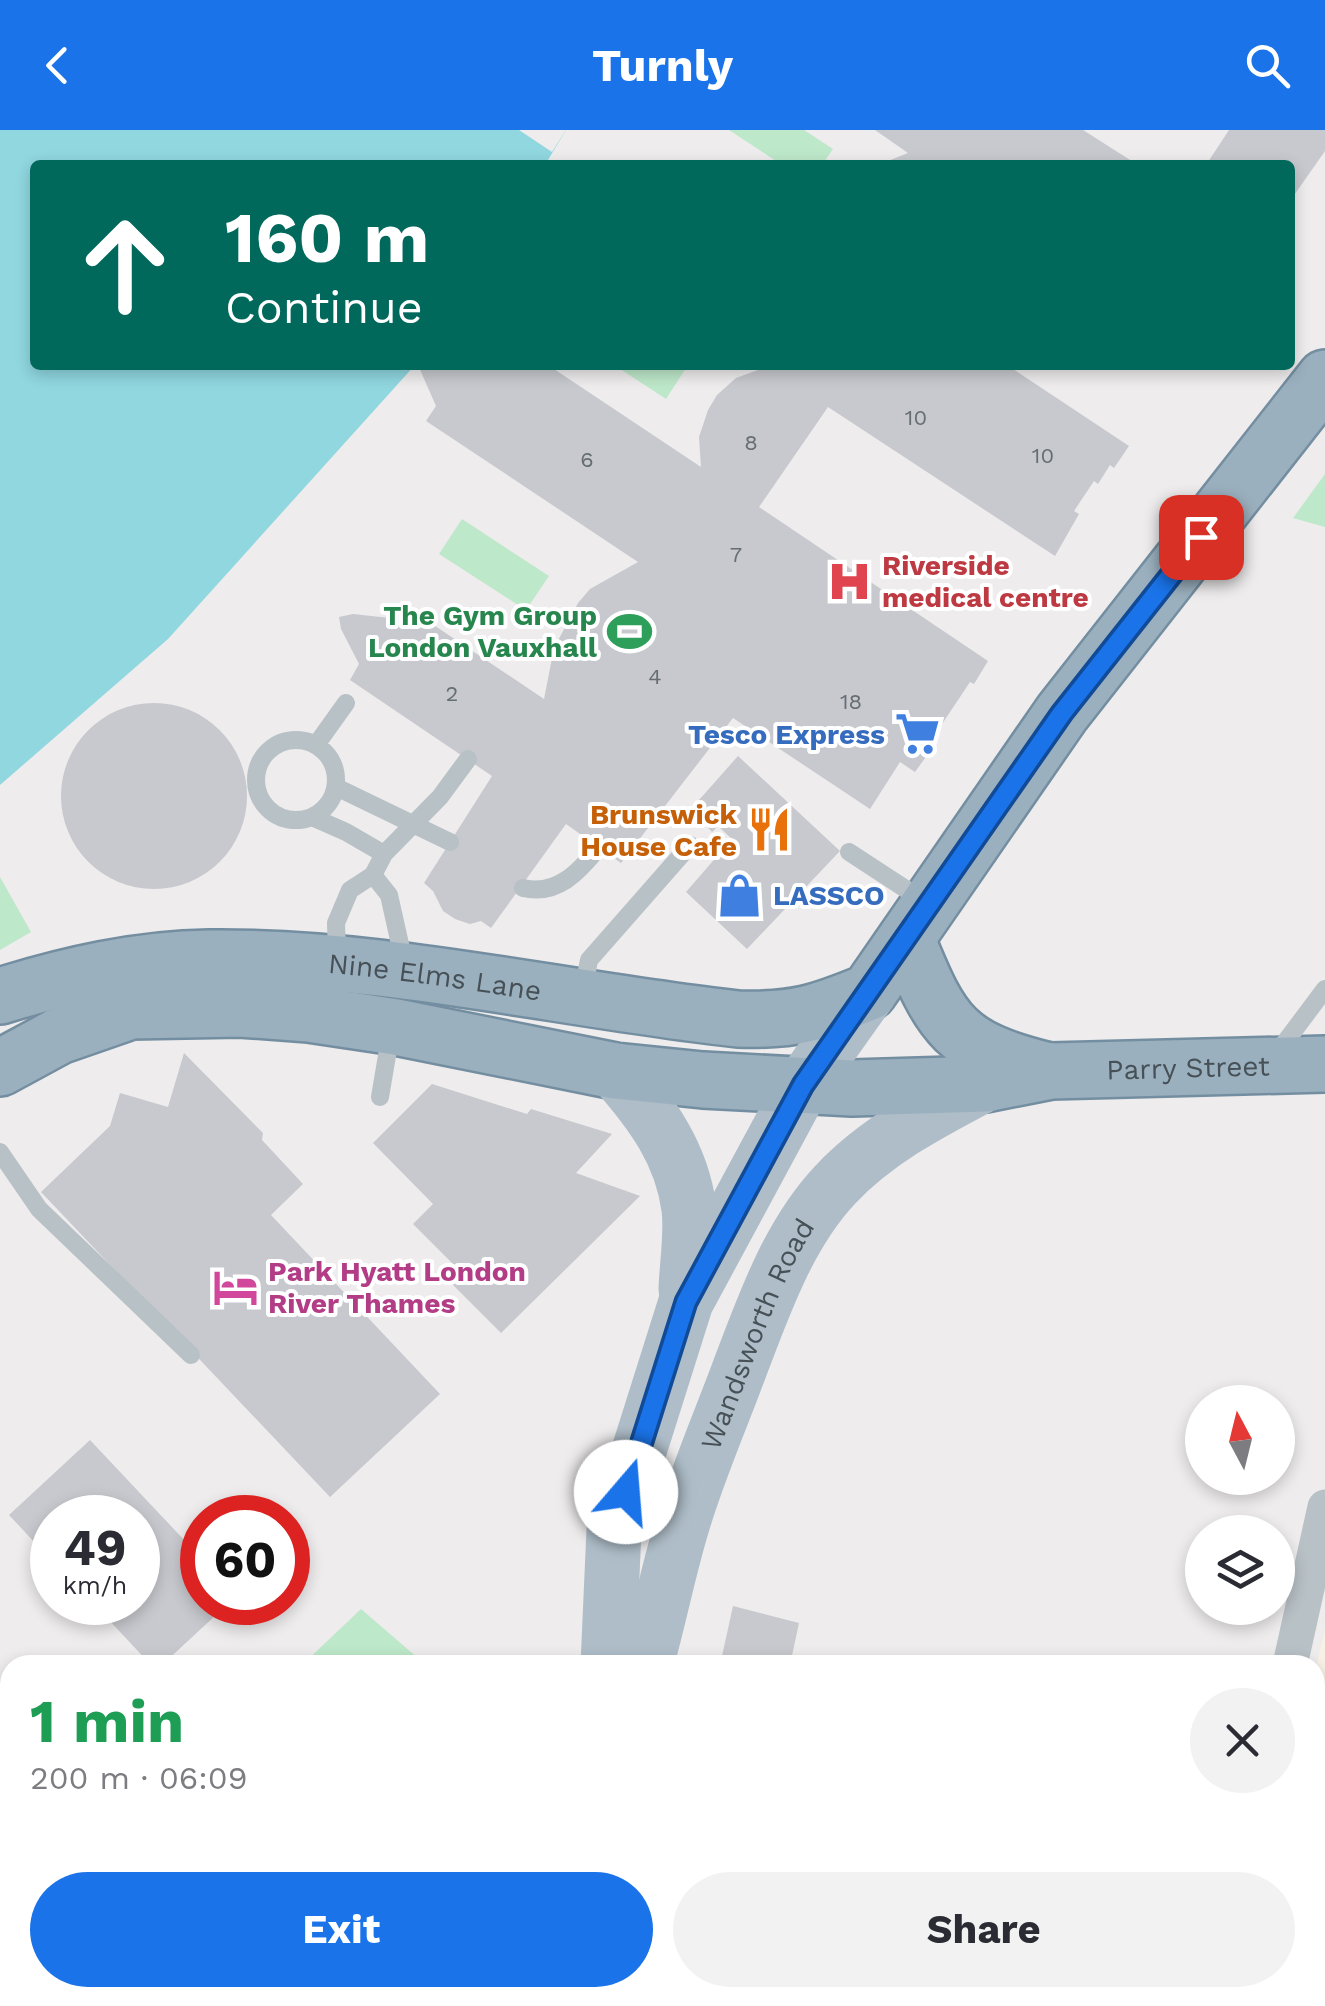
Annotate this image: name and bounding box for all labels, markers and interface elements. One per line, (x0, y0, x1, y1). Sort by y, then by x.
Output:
icon: back (30, 38, 85, 93)
icon: search (1240, 38, 1295, 93)
text: Turnly (592, 39, 733, 92)
text: 160 m (225, 197, 429, 279)
icon: ahead (60, 200, 190, 330)
text: Continue (225, 281, 423, 334)
house number: 10 (905, 405, 927, 430)
house number: 8 (744, 430, 758, 455)
house number: 10 (1032, 443, 1054, 468)
house number: 6 (580, 447, 594, 472)
pin (1159, 495, 1244, 580)
icon: arrive (1174, 510, 1229, 565)
house number: 7 (730, 542, 742, 567)
place label: Riverside medical centre (882, 549, 1089, 614)
hospital icon: Riverside medical centre (825, 557, 873, 605)
place label: The Gym Group London Vauxhall (368, 599, 598, 664)
sports icon: The Gym Group London Vauxhall (606, 607, 654, 655)
house number: 4 (648, 664, 662, 689)
house number: 2 (446, 681, 458, 706)
house number: 18 (840, 689, 862, 714)
supermarket icon: Tesco Express (894, 710, 942, 758)
place label: Tesco Express (688, 718, 885, 751)
place label: Brunswick House Cafe (580, 798, 738, 863)
restaurant icon: Brunswick House Cafe (746, 806, 794, 854)
shop icon: LASSCO (716, 871, 764, 919)
place label: LASSCO (773, 879, 885, 912)
street label: Nine Elms Lane (327, 947, 544, 1008)
street label: Parry Street (1106, 1049, 1270, 1087)
street label: Wandsworth Road (694, 1213, 821, 1455)
place label: Park Hyatt London River Thames (268, 1255, 526, 1320)
hotel icon: Park Hyatt London River Thames (211, 1263, 259, 1311)
north arrow (1185, 1385, 1295, 1495)
map controls (1185, 1385, 1295, 1625)
position arrow (574, 1440, 678, 1544)
speed limit sign: 60 (180, 1495, 310, 1625)
button: layers (1185, 1515, 1295, 1625)
text: 49 (63, 1518, 127, 1577)
text: km/h (63, 1571, 127, 1600)
text: 1 min (30, 1686, 184, 1757)
button: close (1190, 1688, 1295, 1793)
text: 200 m · 06:09 (30, 1759, 247, 1797)
button: Exit (30, 1872, 653, 1987)
button: Share (673, 1872, 1295, 1987)

